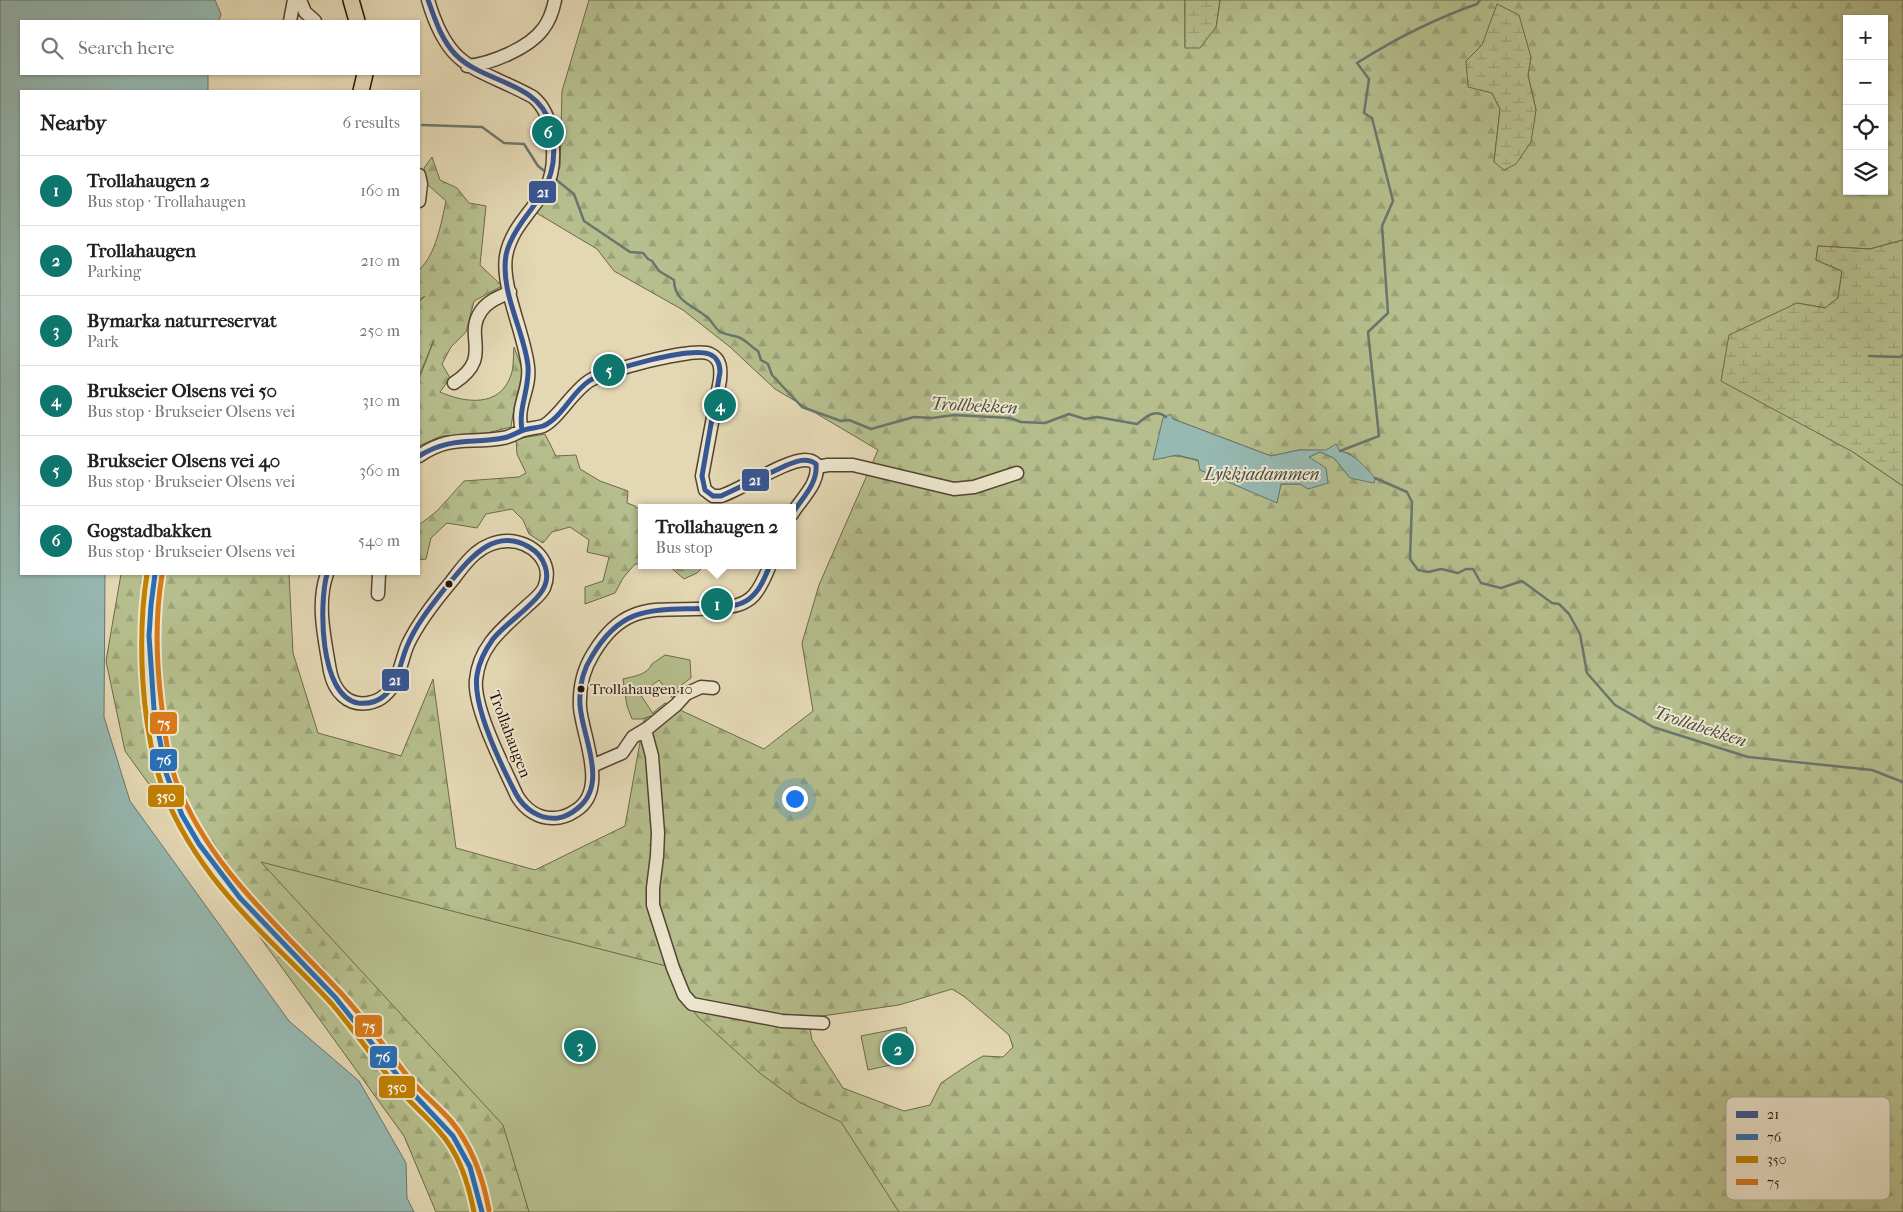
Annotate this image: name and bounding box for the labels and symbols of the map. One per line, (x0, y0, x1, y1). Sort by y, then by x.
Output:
pin: 6 (532, 113, 564, 151)
line badge: 21 (528, 180, 557, 204)
text: 21 (537, 184, 549, 201)
pin: 5 (593, 351, 625, 389)
pin: 4 (704, 386, 736, 424)
water label: Trollbekken (930, 393, 1018, 419)
water label: Lykkjadammen (1202, 464, 1320, 485)
line badge: 21 (741, 468, 770, 492)
text: 21 (749, 472, 761, 489)
unlabelled marker (444, 579, 454, 589)
pin: 1 (701, 585, 733, 623)
line badge: 21 (381, 668, 410, 692)
text: 21 (389, 672, 401, 689)
place label: Trollahaugen 10 (590, 680, 693, 698)
marker: Trollahaugen 10 (576, 684, 586, 694)
street label: Trollahaugen (485, 688, 536, 781)
water label: Trollabekken (1651, 702, 1749, 752)
line badge: 75 (149, 711, 178, 735)
text: 75 (157, 715, 170, 732)
line badge: 76 (149, 748, 178, 772)
text: 76 (156, 752, 172, 769)
line badge: 350 (147, 784, 185, 808)
your location (782, 786, 808, 812)
text: 350 (156, 788, 176, 805)
line badge: 75 (354, 1014, 383, 1038)
text: 75 (362, 1018, 375, 1035)
pin: 3 (564, 1027, 596, 1065)
pin: 2 (882, 1030, 914, 1068)
line badge: 76 (369, 1045, 398, 1069)
text: 76 (375, 1049, 391, 1066)
line badge: 350 (378, 1075, 416, 1099)
text: 350 (387, 1079, 407, 1096)
legend (1726, 1097, 1890, 1200)
text: 21 (1767, 1106, 1779, 1123)
text: 76 (1767, 1129, 1782, 1146)
text: 350 (1767, 1151, 1786, 1168)
text: 75 (1767, 1174, 1780, 1191)

